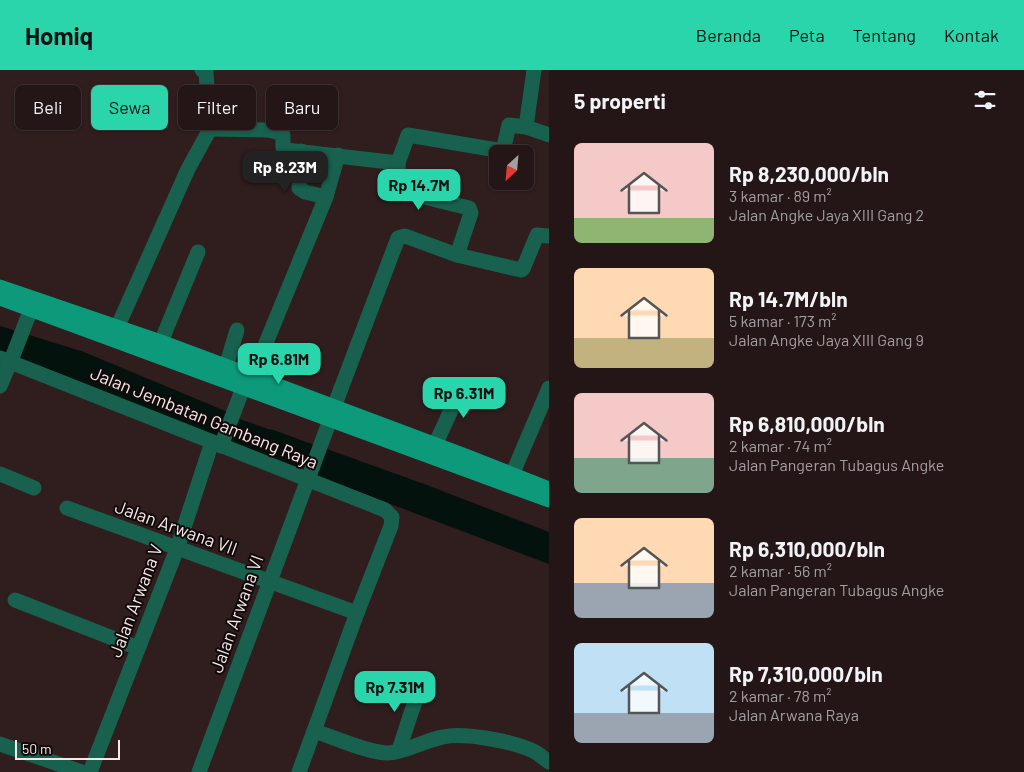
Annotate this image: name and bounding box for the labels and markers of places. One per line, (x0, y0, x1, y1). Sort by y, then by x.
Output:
pin: Rp 8.23M (233, 150, 337, 193)
pin: Rp 14.7M (367, 168, 471, 211)
pin: Rp 6.81M (227, 342, 331, 385)
pin: Rp 6.31M (412, 376, 516, 419)
pin: Rp 7.31M (343, 670, 447, 713)

